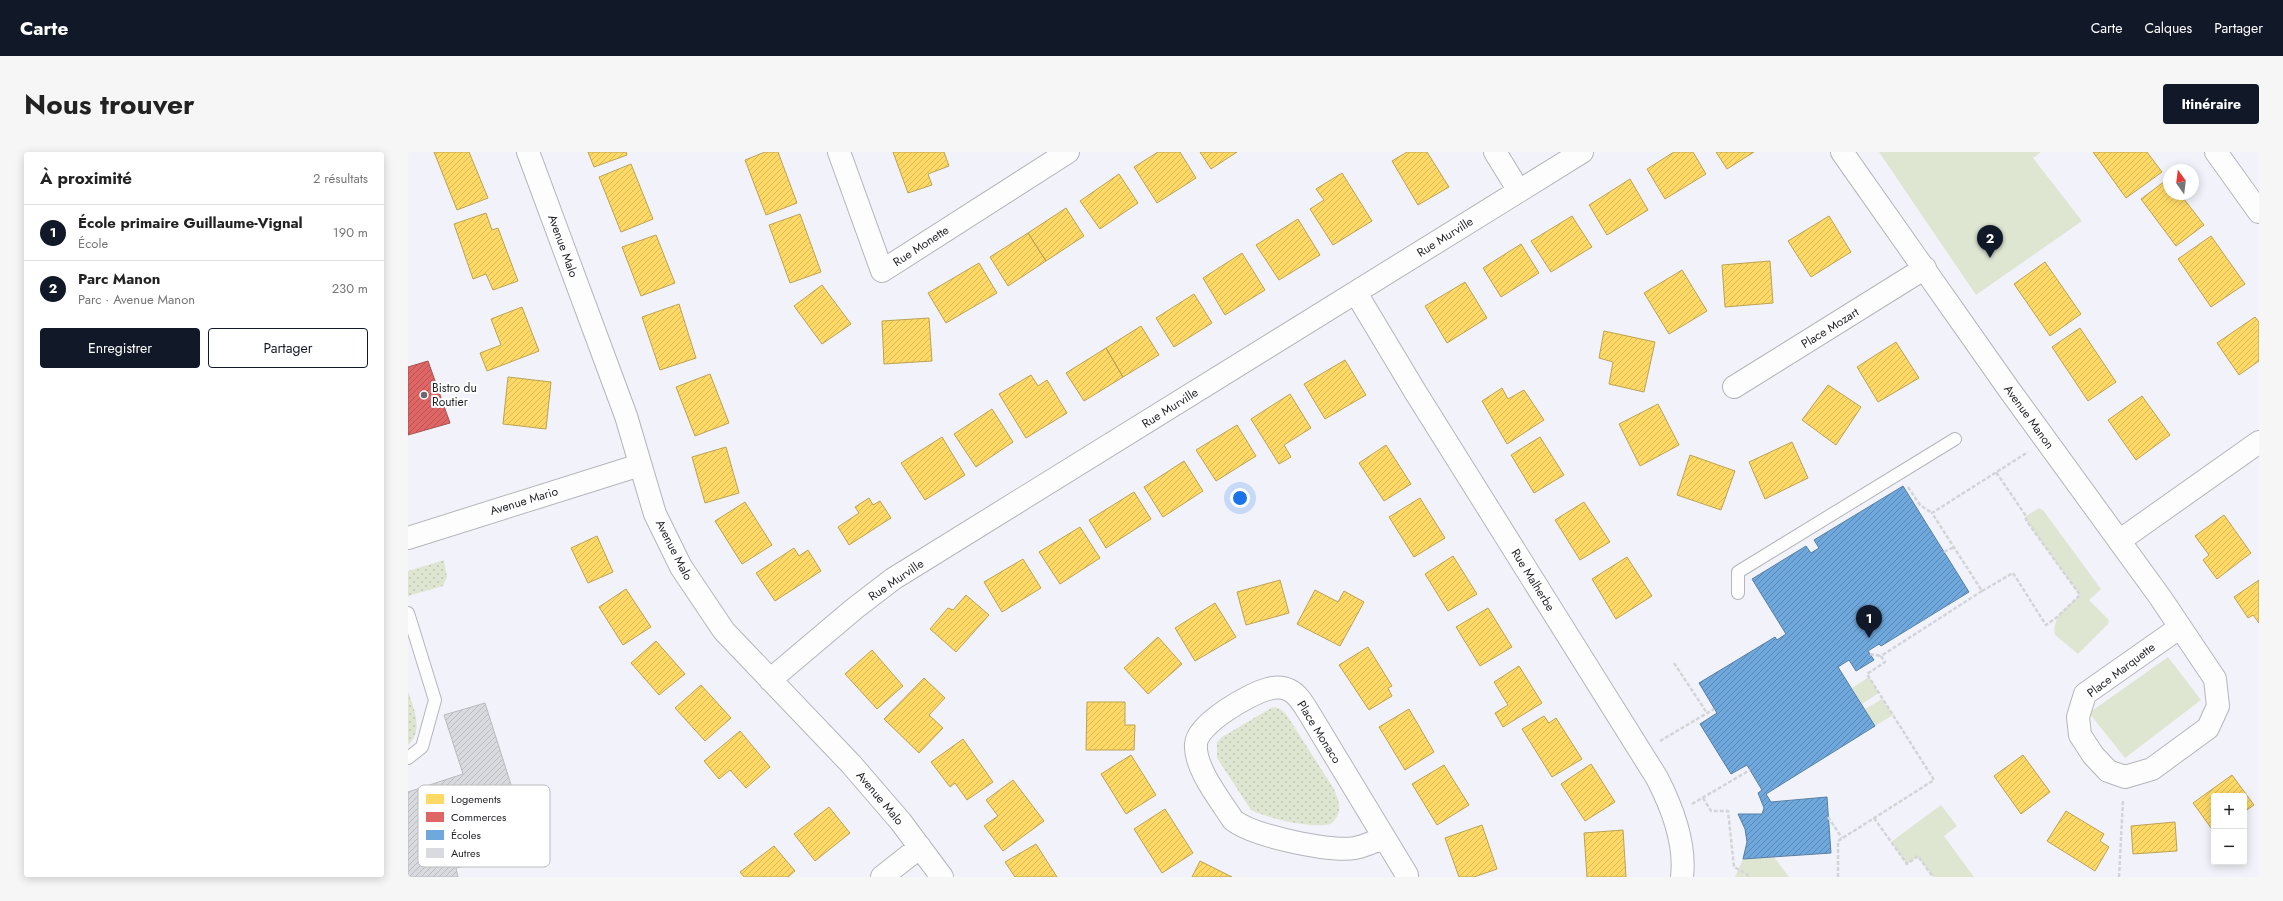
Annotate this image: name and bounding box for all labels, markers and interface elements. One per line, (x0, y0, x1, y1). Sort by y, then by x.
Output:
text: Carte (20, 15, 68, 42)
text: Carte (2091, 18, 2122, 38)
text: Calques (2144, 18, 2192, 38)
text: Partager (2214, 18, 2263, 38)
text: Nous trouver (24, 84, 195, 125)
button: Itinéraire (2163, 84, 2259, 124)
north arrow (2163, 164, 2199, 200)
text: À proximité (40, 166, 132, 190)
text: 2 résultats (313, 169, 368, 188)
text: École primaire Guillaume-Vignal (78, 212, 303, 234)
street label: Avenue Malo (543, 212, 583, 280)
street label: Rue Murville (1413, 213, 1477, 261)
street label: Rue Monette (889, 221, 953, 271)
text: 1 (50, 223, 56, 242)
text: 190 m (333, 223, 368, 242)
pin: 2 (1977, 225, 2003, 258)
text: École (78, 234, 108, 253)
text: Parc Manon (78, 268, 160, 290)
text: 2 (49, 279, 57, 298)
text: 230 m (332, 279, 368, 298)
text: Parc · Avenue Manon (78, 290, 195, 309)
street label: Place Mozart (1798, 303, 1862, 353)
button: Enregistrer (40, 328, 200, 368)
button: Partager (208, 328, 368, 368)
place label: Bistro du Routier (432, 379, 477, 411)
street label: Avenue Manon (1999, 381, 2059, 453)
street label: Rue Murville (1138, 384, 1202, 432)
marker: Bistro du Routier (419, 390, 429, 400)
street label: Avenue Mario (488, 482, 561, 520)
your location (1230, 488, 1250, 508)
street label: Avenue Malo (651, 517, 697, 584)
street label: Rue Malherbe (1507, 545, 1559, 615)
street label: Rue Murville (865, 555, 927, 605)
pin: 1 (1856, 605, 1882, 638)
street label: Place Marquette (2083, 638, 2159, 702)
street label: Place Monaco (1292, 697, 1346, 767)
street label: Avenue Malo (852, 767, 908, 829)
legend (418, 785, 550, 867)
text: Logements (451, 791, 502, 807)
map controls (2211, 793, 2247, 865)
button: + (2211, 793, 2247, 829)
text: Commerces (451, 809, 507, 825)
text: Écoles (451, 827, 482, 843)
button: − (2211, 829, 2247, 865)
text: Autres (451, 845, 481, 861)

